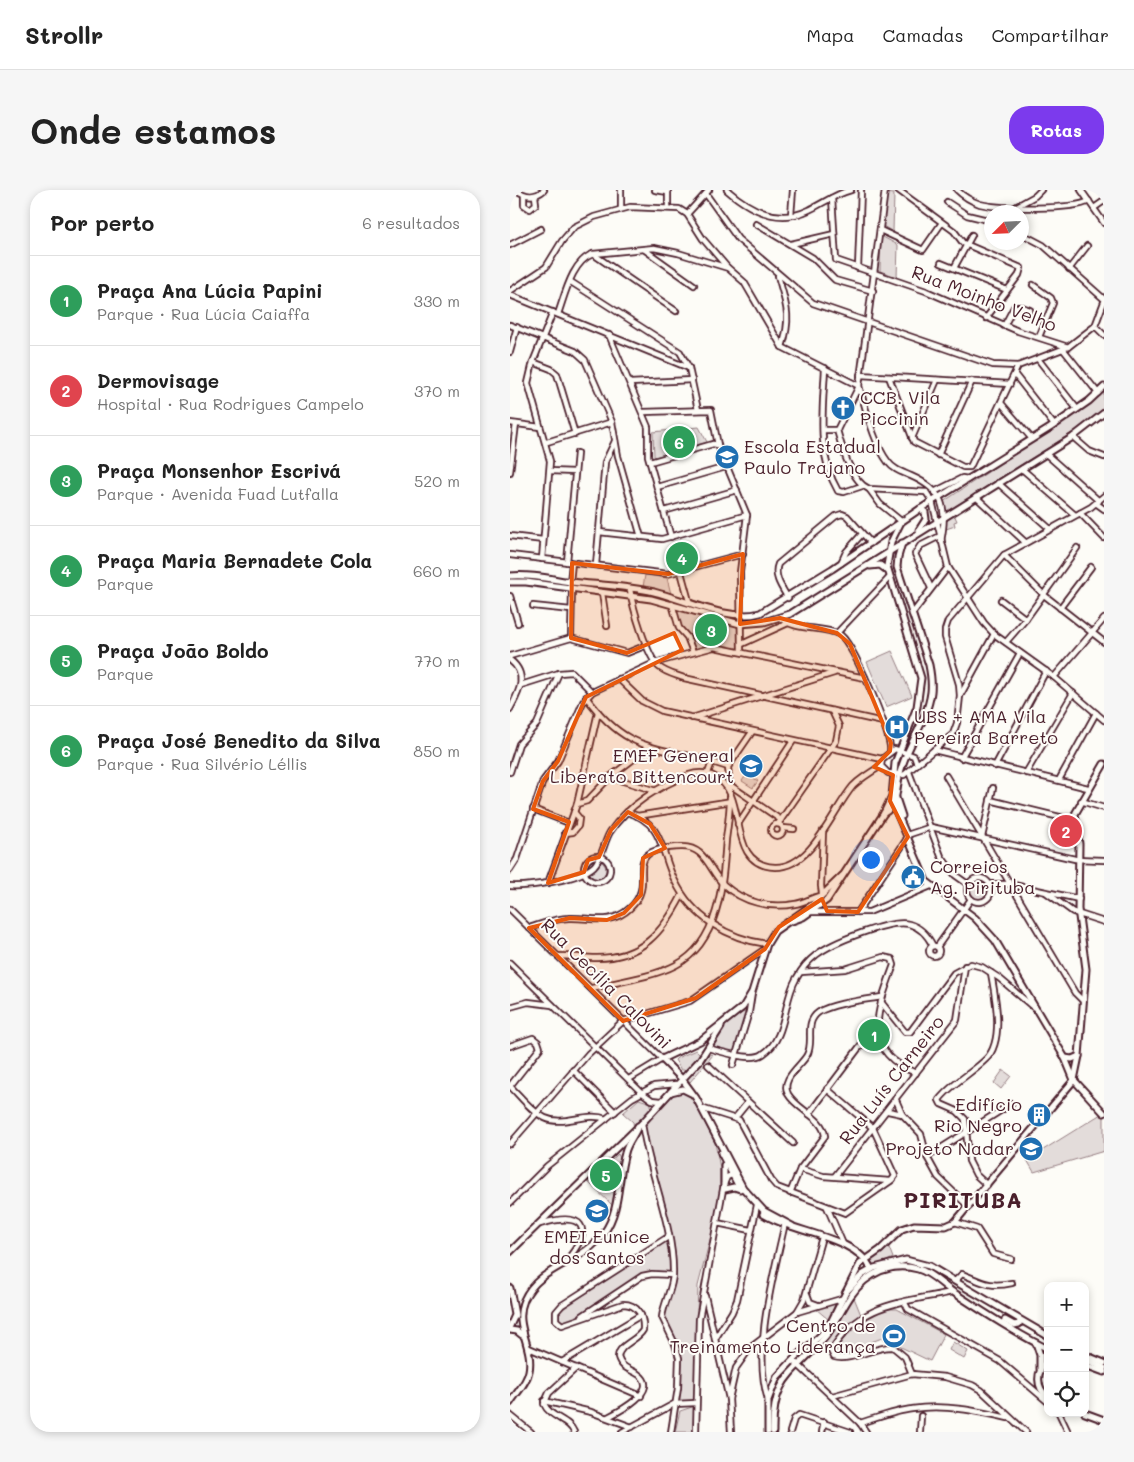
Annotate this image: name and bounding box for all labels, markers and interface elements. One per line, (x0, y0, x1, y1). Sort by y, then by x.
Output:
text: Strollr (25, 19, 103, 50)
text: Mapa (807, 23, 854, 47)
text: Camadas (882, 23, 963, 47)
text: Compartilhar (991, 23, 1109, 47)
button: Rotas (1009, 106, 1104, 154)
text: Onde estamos (30, 107, 276, 153)
north arrow (984, 205, 1029, 250)
text: Por perto (50, 209, 154, 236)
text: 6 resultados (362, 212, 460, 233)
street label: Rua Moinho Velho (908, 259, 1061, 337)
text: Praça Ana Lúcia Papini (97, 278, 323, 303)
text: 1 (62, 290, 70, 311)
text: 330 m (414, 290, 460, 311)
text: Parque · Rua Lúcia Caiaffa (97, 303, 310, 324)
text: Dermovisage (97, 368, 219, 393)
text: 2 (62, 380, 70, 401)
text: 370 m (414, 380, 460, 401)
place label: CCB. Vila Piccinin (860, 385, 941, 430)
text: Hospital · Rua Rodrigues Campelo (97, 393, 364, 414)
church icon: CCB. Vila Piccinin (830, 395, 856, 421)
pin: 6 (663, 423, 695, 461)
place label: Escola Estadual Paulo Trajano (744, 434, 881, 479)
school or university icon: Escola Estadual Paulo Trajano (714, 444, 740, 470)
text: Praça Monsenhor Escrivá (97, 458, 341, 483)
text: 3 (61, 470, 71, 491)
text: 520 m (414, 470, 460, 491)
text: Parque · Avenida Fuad Lutfalla (97, 483, 339, 504)
pin: 4 (666, 539, 698, 577)
text: Praça Maria Bernadete Cola (97, 548, 372, 573)
text: 4 (61, 560, 71, 581)
text: 660 m (413, 560, 460, 581)
text: Parque (97, 573, 154, 594)
pin: 3 (695, 611, 727, 649)
text: Praça João Boldo (97, 638, 269, 663)
text: 5 (61, 650, 71, 671)
text: 770 m (414, 650, 460, 671)
text: Parque (97, 663, 154, 684)
place label: UBS + AMA Vila Pereira Barreto (914, 704, 1058, 749)
hospital icon: UBS + AMA Vila Pereira Barreto (884, 714, 910, 740)
text: Praça José Benedito da Silva (97, 728, 381, 753)
text: 6 (61, 740, 71, 761)
text: 850 m (413, 740, 460, 761)
place label: EMEF General Liberato Bittencourt (550, 743, 734, 788)
text: Parque · Rua Silvério Léllis (97, 753, 307, 774)
school or university icon: EMEF General Liberato Bittencourt (738, 753, 764, 779)
pin: 2 (1050, 812, 1082, 850)
your location (858, 847, 884, 873)
place label: Correios Ag. Pirituba (930, 854, 1035, 899)
public building icon: Correios Ag. Pirituba (900, 864, 926, 890)
street label: Rua Cecília Calovini (536, 913, 677, 1054)
street label: Rua Luís Carneiro (833, 1010, 949, 1149)
pin: 1 (858, 1016, 890, 1054)
place label: Edifício Rio Negro (934, 1092, 1022, 1137)
building icon: Edifício Rio Negro (1026, 1102, 1052, 1128)
place label: Projeto Nadar (886, 1136, 1014, 1160)
school or university icon: Projeto Nadar (1018, 1136, 1044, 1162)
pin: 5 (590, 1156, 622, 1194)
district label: PIRITUBA (903, 1185, 1023, 1214)
school or university icon: EMEI Eunice dos Santos (584, 1198, 610, 1224)
place label: EMEI Eunice dos Santos (544, 1224, 650, 1269)
map controls (1044, 1282, 1089, 1417)
button: + (1044, 1282, 1089, 1327)
place label: Centro de Treinamento Liderança (670, 1313, 876, 1358)
sports icon: Centro de Treinamento Liderança (881, 1323, 907, 1349)
button: − (1044, 1327, 1089, 1372)
button: locate (1044, 1372, 1089, 1417)

